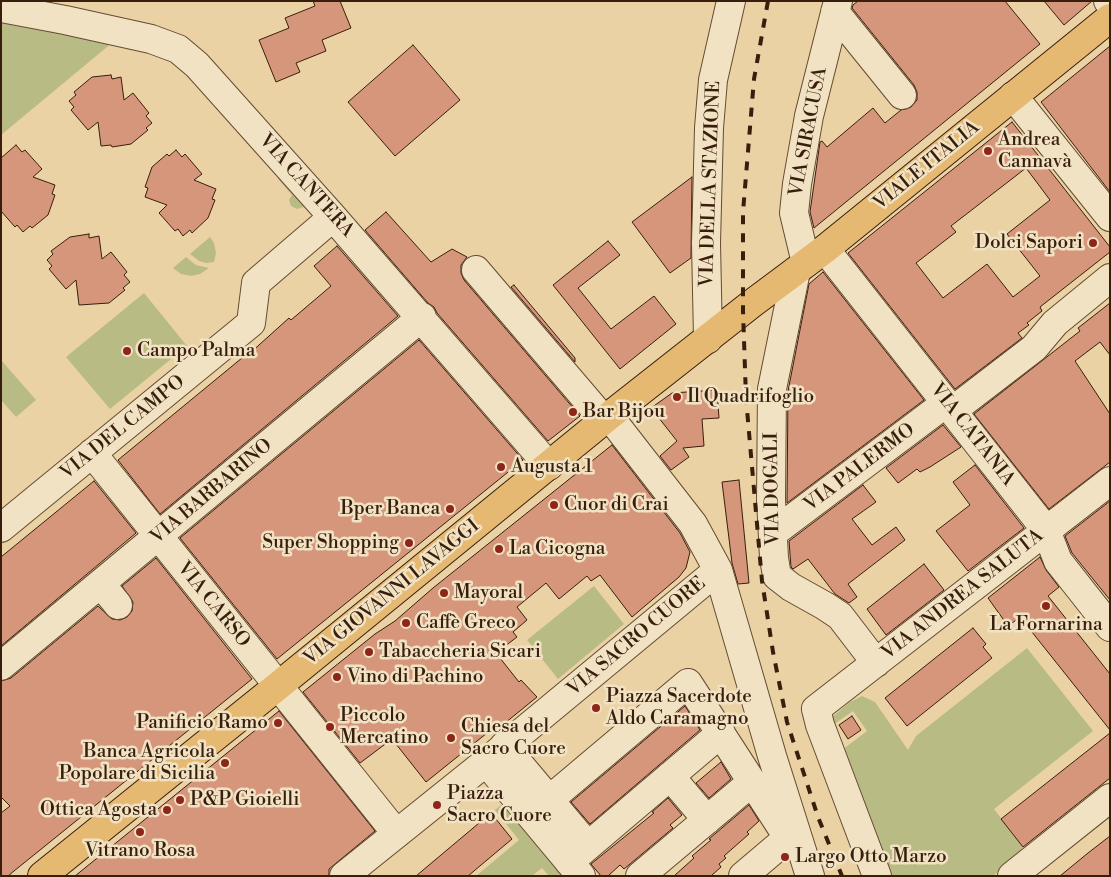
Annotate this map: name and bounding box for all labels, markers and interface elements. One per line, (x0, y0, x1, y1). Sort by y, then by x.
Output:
street label: VIA SIRACUSA (785, 65, 833, 199)
street label: VIA DELLA STAZIONE (696, 80, 726, 288)
street label: VIALE ITALIA (870, 116, 984, 216)
place label: Andrea Cannavà (998, 129, 1072, 173)
street label: VIA CANTERA (254, 130, 358, 242)
marker: Andrea Cannavà (982, 145, 994, 157)
place label: Dolci Sapori (975, 232, 1083, 254)
marker: Dolci Sapori (1087, 237, 1099, 249)
place label: Campo Palma (137, 340, 255, 362)
marker: Campo Palma (121, 345, 133, 357)
street label: VIA DEL CAMPO (56, 371, 190, 485)
street label: VIA CATANIA (925, 379, 1019, 491)
place label: Il Quadrifoglio (687, 386, 814, 408)
marker: Il Quadrifoglio (671, 391, 683, 403)
place label: Bar Bijou (583, 401, 665, 423)
marker: Bar Bijou (567, 406, 579, 418)
street label: VIA PALERMO (800, 419, 920, 517)
street label: VIA DOGALI (761, 432, 785, 546)
street label: VIA BARBARINO (147, 435, 277, 549)
place label: Augusta 1 (511, 456, 593, 478)
marker: Augusta 1 (495, 461, 507, 473)
place label: Cuor di Crai (564, 494, 669, 516)
place label: Bper Banca (340, 498, 440, 520)
marker: Cuor di Crai (548, 499, 560, 511)
marker: Bper Banca (444, 503, 456, 515)
street label: VIA GIOVANNI LAVAGGI (300, 515, 484, 671)
street label: VIA ANDREA SALUTA (878, 525, 1048, 665)
place label: Super Shopping (262, 532, 399, 554)
marker: Super Shopping (403, 537, 415, 549)
place label: La Cicogna (509, 538, 605, 560)
marker: La Cicogna (493, 543, 505, 555)
street label: VIA CARSO (172, 558, 254, 652)
street label: VIA SACRO CUORE (563, 573, 711, 701)
place label: Mayoral (454, 582, 523, 604)
marker: Mayoral (438, 587, 450, 599)
marker: La Fornarina (1040, 600, 1052, 612)
place label: Caffè Greco (416, 612, 516, 634)
place label: La Fornarina (989, 614, 1103, 636)
marker: Caffè Greco (400, 617, 412, 629)
place label: Tabaccheria Sicari (379, 641, 541, 663)
marker: Tabaccheria Sicari (363, 646, 375, 658)
place label: Vino di Pachino (347, 666, 483, 688)
marker: Vino di Pachino (331, 671, 343, 683)
place label: Piazza Sacerdote Aldo Caramagno (606, 686, 752, 730)
marker: Piazza Sacerdote Aldo Caramagno (590, 702, 602, 714)
place label: Piccolo Mercatino (340, 705, 429, 749)
place label: Panificio Ramo (136, 712, 268, 734)
place label: Chiesa del Sacro Cuore (461, 716, 566, 760)
marker: Panificio Ramo (272, 717, 284, 729)
marker: Piccolo Mercatino (324, 721, 336, 733)
marker: Chiesa del Sacro Cuore (445, 732, 457, 744)
place label: Banca Agricola Popolare di Sicilia (59, 741, 215, 785)
marker: Banca Agricola Popolare di Sicilia (219, 757, 231, 769)
place label: Piazza Sacro Cuore (447, 783, 552, 827)
place label: P&P Gioielli (190, 789, 299, 811)
marker: P&P Gioielli (174, 794, 186, 806)
place label: Ottica Agosta (40, 799, 157, 821)
marker: Piazza Sacro Cuore (431, 799, 443, 811)
marker: Ottica Agosta (161, 804, 173, 816)
marker: Vitrano Rosa (134, 826, 146, 838)
place label: Vitrano Rosa (85, 840, 195, 862)
place label: Largo Otto Marzo (795, 846, 947, 868)
marker: Largo Otto Marzo (779, 851, 791, 863)

